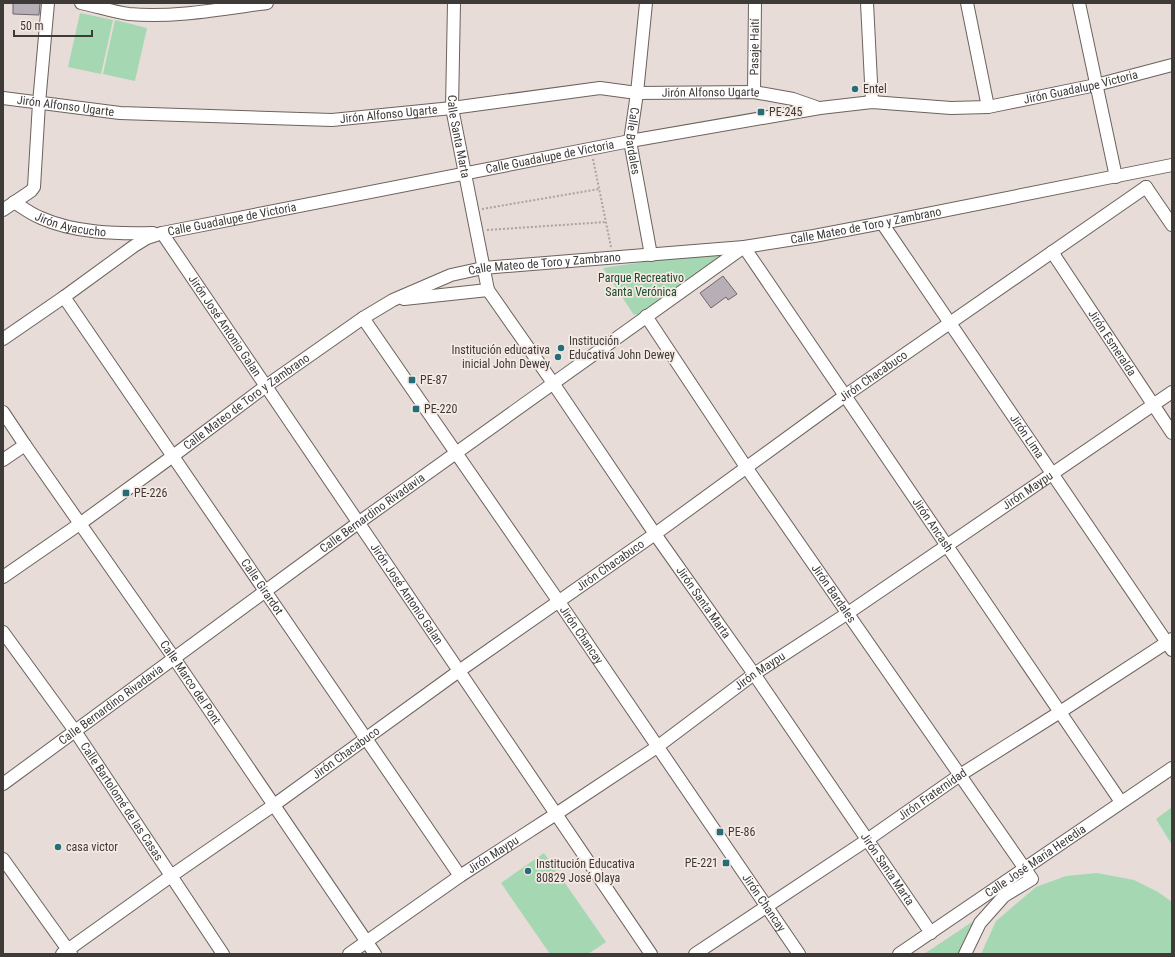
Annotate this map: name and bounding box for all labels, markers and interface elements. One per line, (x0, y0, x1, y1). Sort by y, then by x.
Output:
scale bar (14, 12, 92, 38)
street label: Pasaje Haití (747, 17, 762, 76)
text: 50 m (20, 19, 44, 33)
street label: Jirón Guadalupe Victoria (1022, 67, 1140, 107)
place label: Entel (863, 82, 887, 96)
marker: Entel (850, 84, 860, 94)
street label: Jirón Alfonso Ugarte (662, 85, 761, 100)
street label: Jirón Alfonso Ugarte (16, 93, 115, 119)
street label: Calle Santa Marta (445, 95, 473, 179)
street label: Jirón Alfonso Ugarte (339, 102, 438, 126)
place label: PE-245 (769, 105, 802, 119)
street label: Calle Bardales (623, 106, 643, 176)
marker: PE-245 (756, 107, 766, 117)
street label: Calle Guadalupe de Victoria (484, 137, 616, 176)
street label: Calle Guadalupe de Victoria (166, 200, 298, 239)
street label: Calle Mateo de Toro y Zambrano (789, 204, 942, 247)
street label: Jirón Ayacucho (33, 209, 107, 239)
street label: Calle Mateo de Toro y Zambrano (467, 250, 621, 278)
park label: Parque Recreativo Santa Verónica (598, 271, 684, 299)
street label: Jirón José Antonio Galan (186, 272, 264, 379)
street label: Jirón Esmeralda (1085, 307, 1139, 379)
place label: Institución Educativa John Dewey (569, 334, 675, 362)
place label: Institución educativa inicial John Dewey (451, 343, 550, 371)
marker: Institución Educativa John Dewey (556, 343, 566, 353)
street label: Jirón Chacabuco (836, 348, 910, 405)
street label: Calle Mateo de Toro y Zambrano (181, 351, 312, 453)
marker: Institución educativa inicial John Dewey (553, 352, 563, 362)
place label: PE-87 (420, 373, 448, 387)
marker: PE-87 (407, 375, 417, 385)
place label: PE-220 (424, 402, 457, 416)
marker: PE-220 (411, 404, 421, 414)
street label: Jirón Lima (1007, 412, 1047, 461)
street label: Jirón Maypu (1000, 468, 1056, 513)
street label: Calle Bernardino Rivadavia (317, 470, 428, 556)
place label: PE-226 (134, 486, 167, 500)
marker: PE-226 (121, 488, 131, 498)
street label: Jirón Ancash (909, 495, 956, 555)
street label: Jirón Chacabuco (573, 537, 647, 594)
street label: Jirón José Antonio Galan (367, 541, 446, 647)
street label: Calle Girardot (238, 556, 286, 618)
street label: Jirón Bardales (809, 561, 859, 625)
street label: Jirón Santa Marta (673, 564, 734, 641)
street label: Jirón Chancay (557, 603, 606, 667)
street label: Calle Marco del Pont (157, 638, 224, 727)
street label: Jirón Maypu (732, 649, 788, 693)
street label: Calle Bernardino Rivadavia (56, 662, 166, 748)
street label: Jirón Chacabuco (310, 724, 382, 782)
street label: Calle Bartolomé de las Casas (78, 740, 166, 863)
street label: Jirón Fraternidad (895, 766, 969, 823)
street label: Calle José María Heredia (982, 822, 1089, 900)
place label: PE-86 (728, 825, 756, 839)
marker: PE-86 (715, 827, 725, 837)
street label: Jirón Santa Marta (858, 830, 917, 908)
street label: Jirón Maypu (465, 833, 521, 876)
place label: casa victor (66, 840, 118, 854)
marker: casa victor (53, 842, 63, 852)
place label: PE-221 (685, 856, 718, 870)
place label: Institución Educativa 80829 José Olaya (536, 857, 635, 885)
marker: PE-221 (721, 858, 731, 868)
marker: Institución Educativa 80829 José Olaya (523, 866, 533, 876)
street label: Jirón Chancay (739, 871, 789, 934)

